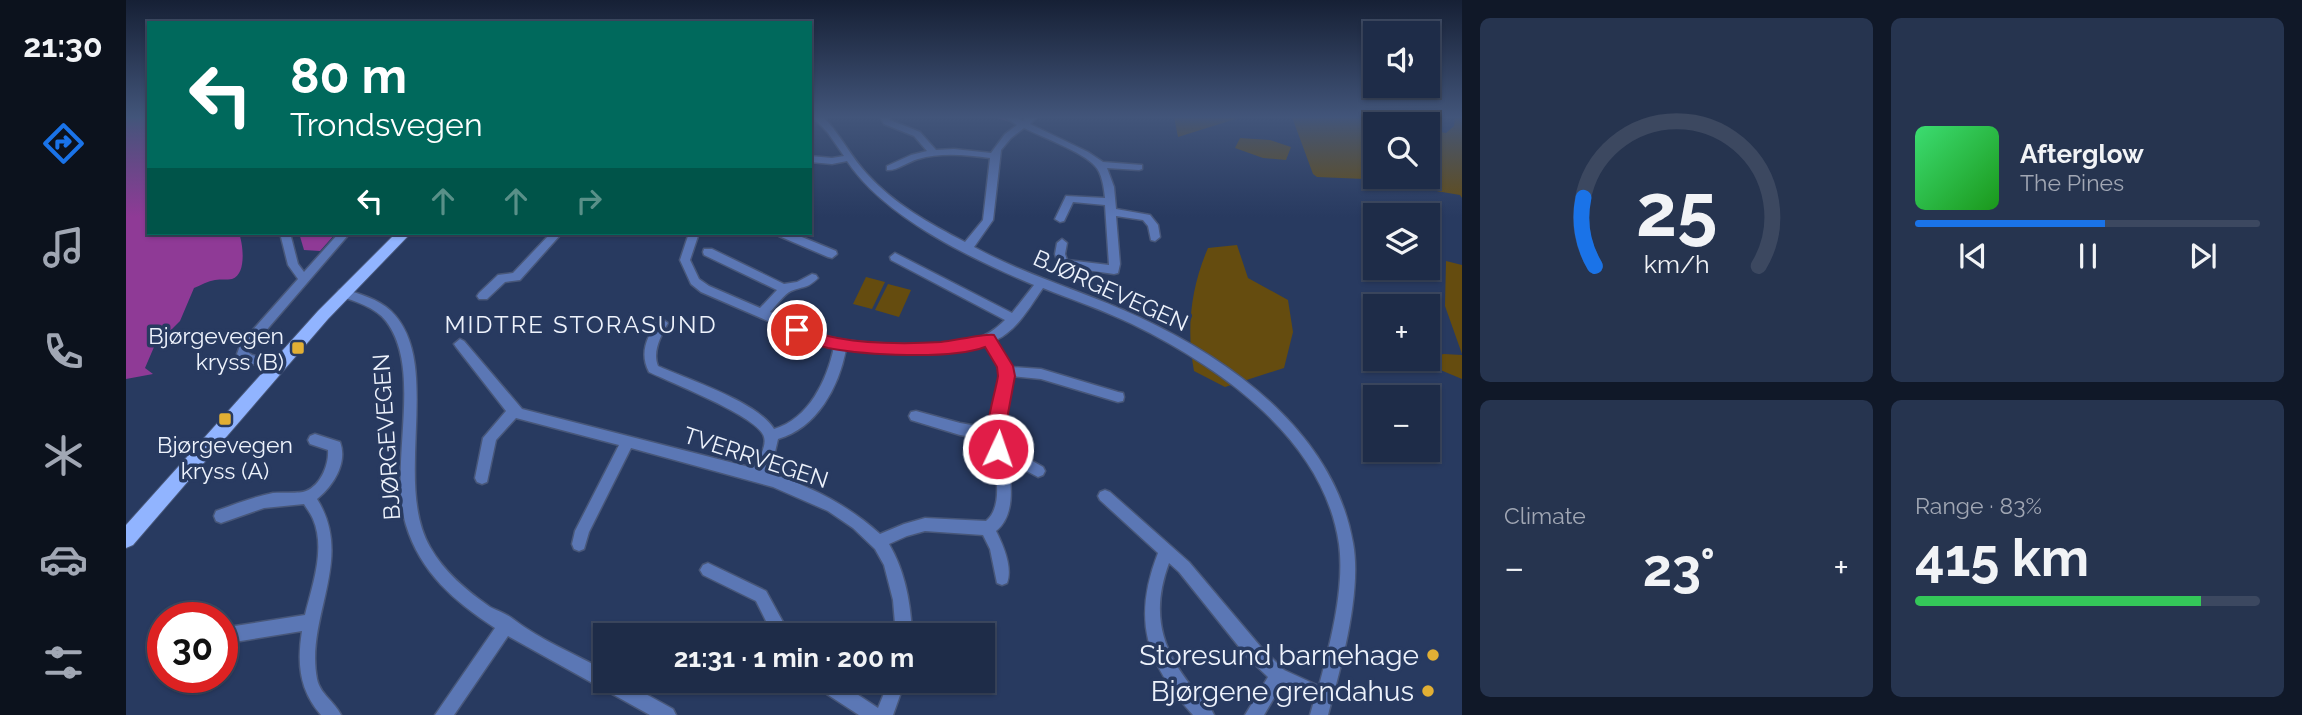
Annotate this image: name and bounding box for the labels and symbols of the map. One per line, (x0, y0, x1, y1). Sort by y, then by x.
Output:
street label: BJØRGEVEGEN (1029, 244, 1193, 336)
pin (767, 300, 827, 360)
district label: MIDTRE STORASUND (444, 310, 718, 339)
place label: Bjørgevegen kryss (B) (148, 322, 284, 375)
marker: Bjørgevegen kryss (B) (290, 340, 306, 356)
street label: BJØRGEVEGEN (367, 353, 405, 521)
marker: Bjørgevegen kryss (A) (217, 411, 233, 427)
position arrow (961, 412, 1035, 486)
street label: TVERRVEGEN (680, 421, 832, 493)
place label: Bjørgevegen kryss (A) (157, 431, 293, 484)
speed limit sign: 30 (147, 602, 238, 693)
place label: Storesund barnehage (1139, 639, 1419, 672)
marker: Storesund barnehage (1425, 647, 1441, 663)
place label: Bjørgene grendahus (1151, 675, 1414, 708)
marker: Bjørgene grendahus (1420, 683, 1436, 699)

